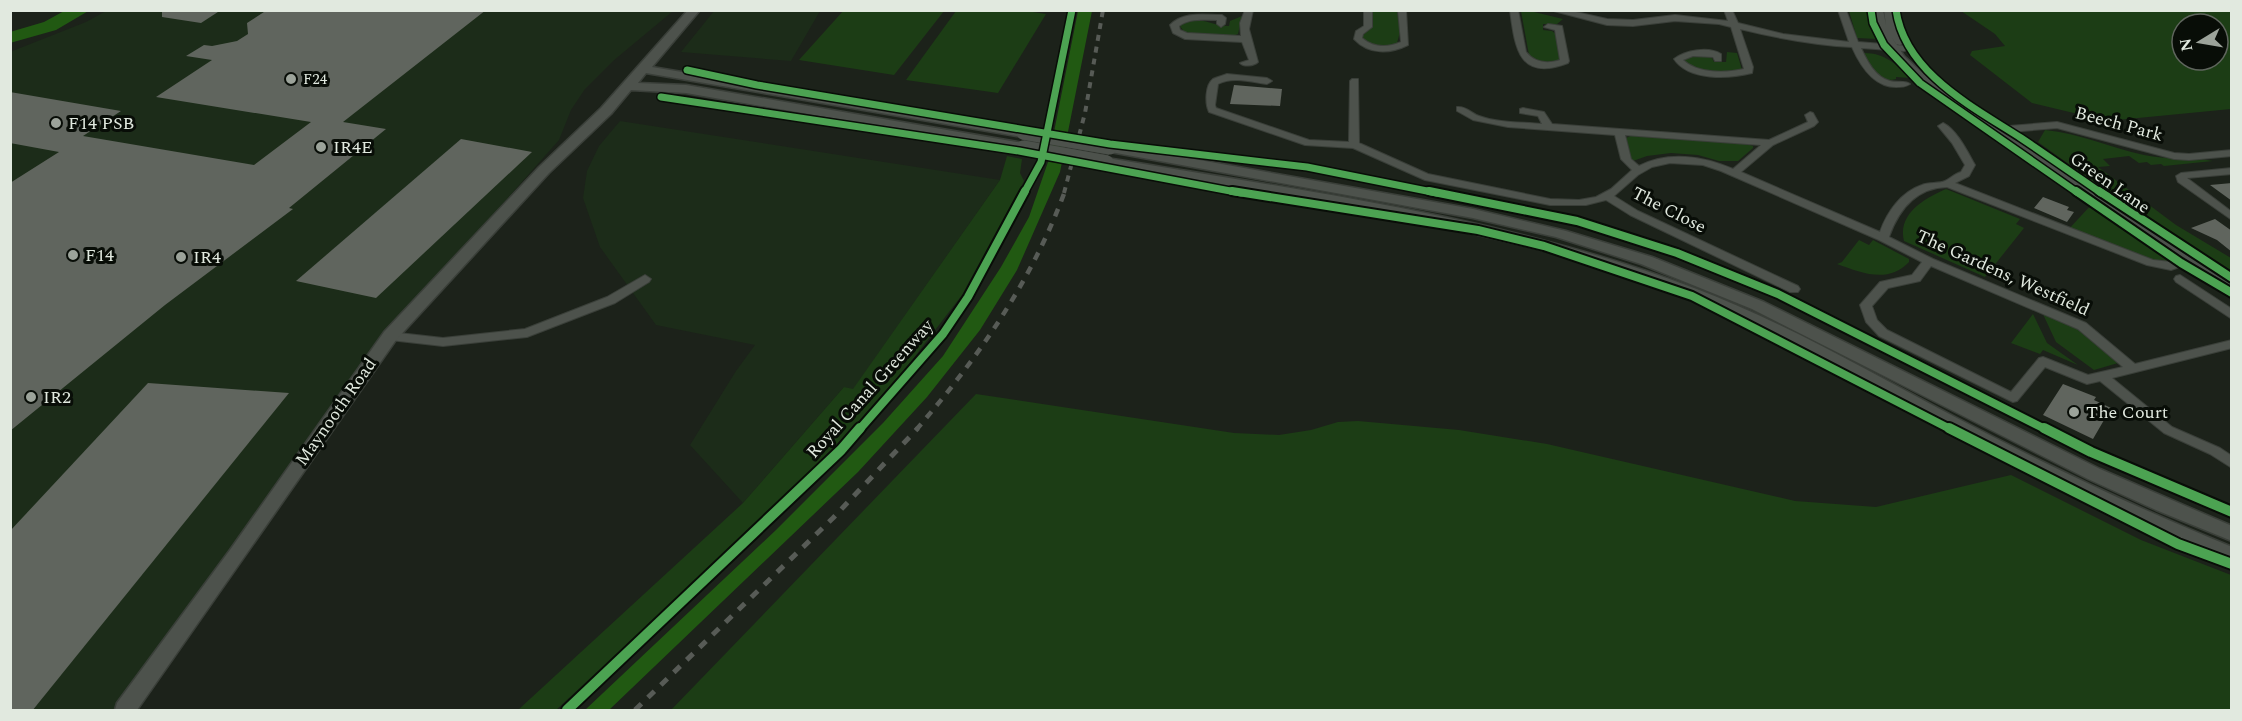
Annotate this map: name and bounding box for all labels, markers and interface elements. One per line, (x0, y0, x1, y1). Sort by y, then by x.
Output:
north arrow (2170, 12, 2230, 72)
text: N (2173, 36, 2199, 53)
place label: F24 (303, 68, 328, 91)
marker: F24 (284, 72, 298, 86)
street label: Beech Park (2072, 99, 2166, 149)
place label: F14 PSB (68, 110, 134, 137)
marker: F14 PSB (49, 116, 63, 130)
place label: IR4E (333, 134, 373, 161)
marker: IR4E (314, 140, 328, 154)
street label: Green Lane (2064, 145, 2156, 221)
street label: The Close (1627, 180, 1711, 240)
street label: The Gardens, Westfield (1912, 223, 2094, 323)
place label: F14 (85, 242, 114, 269)
place label: IR4 (193, 244, 221, 271)
marker: F14 (66, 248, 80, 262)
marker: IR4 (174, 250, 188, 264)
street label: Royal Canal Greenway (800, 312, 941, 465)
street label: Maynooth Road (289, 352, 383, 472)
place label: IR2 (43, 384, 71, 411)
marker: IR2 (24, 390, 38, 404)
place label: The Court (2086, 399, 2168, 426)
marker: The Court (2067, 405, 2081, 419)

